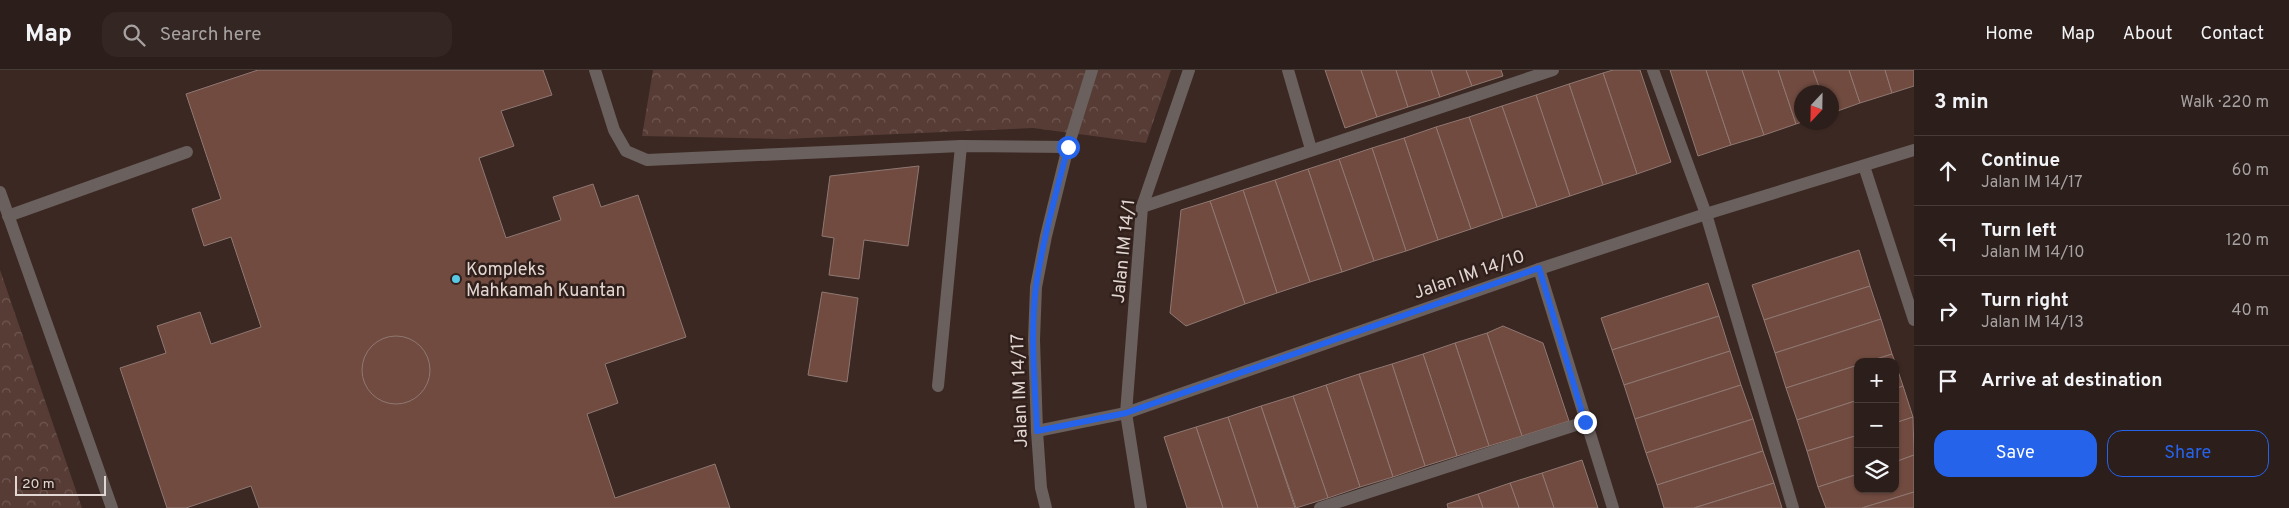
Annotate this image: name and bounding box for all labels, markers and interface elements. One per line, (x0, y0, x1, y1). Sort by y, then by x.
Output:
search box (102, 12, 452, 57)
text: Map (25, 20, 72, 50)
icon: search (120, 21, 148, 49)
text: Search here (160, 23, 261, 47)
text: Home (1985, 23, 2033, 46)
text: Map (2061, 23, 2095, 46)
text: About (2123, 23, 2172, 46)
text: Contact (2200, 23, 2264, 46)
north arrow (1794, 85, 1839, 130)
text: 3 min (1934, 89, 1989, 116)
text: Walk · 220 m (2180, 93, 2269, 113)
route start (1057, 136, 1080, 159)
text: Continue (1981, 149, 2060, 173)
icon: ahead (1934, 157, 1962, 185)
text: 60 m (2232, 161, 2269, 181)
text: Jalan IM 14/17 (1981, 173, 2083, 193)
street label: Jalan IM 14/1 (1108, 198, 1141, 305)
text: Turn left (1981, 219, 2057, 243)
icon: left (1934, 227, 1962, 255)
text: 120 m (2226, 231, 2269, 251)
text: Jalan IM 14/10 (1981, 243, 2085, 263)
street label: Jalan IM 14/10 (1411, 246, 1528, 305)
place label: Kompleks Mahkamah Kuantan (466, 259, 626, 303)
marker: Kompleks Mahkamah Kuantan (450, 273, 462, 285)
text: Turn right (1981, 289, 2069, 313)
icon: right (1934, 297, 1962, 325)
text: 40 m (2231, 301, 2269, 321)
text: Jalan IM 14/13 (1981, 313, 2084, 333)
street label: Jalan IM 14/17 (1007, 333, 1034, 448)
map controls (1854, 358, 1899, 493)
button: + (1854, 358, 1899, 403)
icon: arrive (1934, 367, 1962, 395)
text: Arrive at destination (1981, 369, 2162, 393)
button: − (1854, 403, 1899, 448)
route end (1574, 411, 1597, 434)
button: Save (1934, 430, 2097, 477)
button: Share (2107, 430, 2269, 477)
button: layers (1854, 448, 1899, 493)
scale bar (15, 473, 106, 496)
text: 20 m (22, 476, 55, 493)

